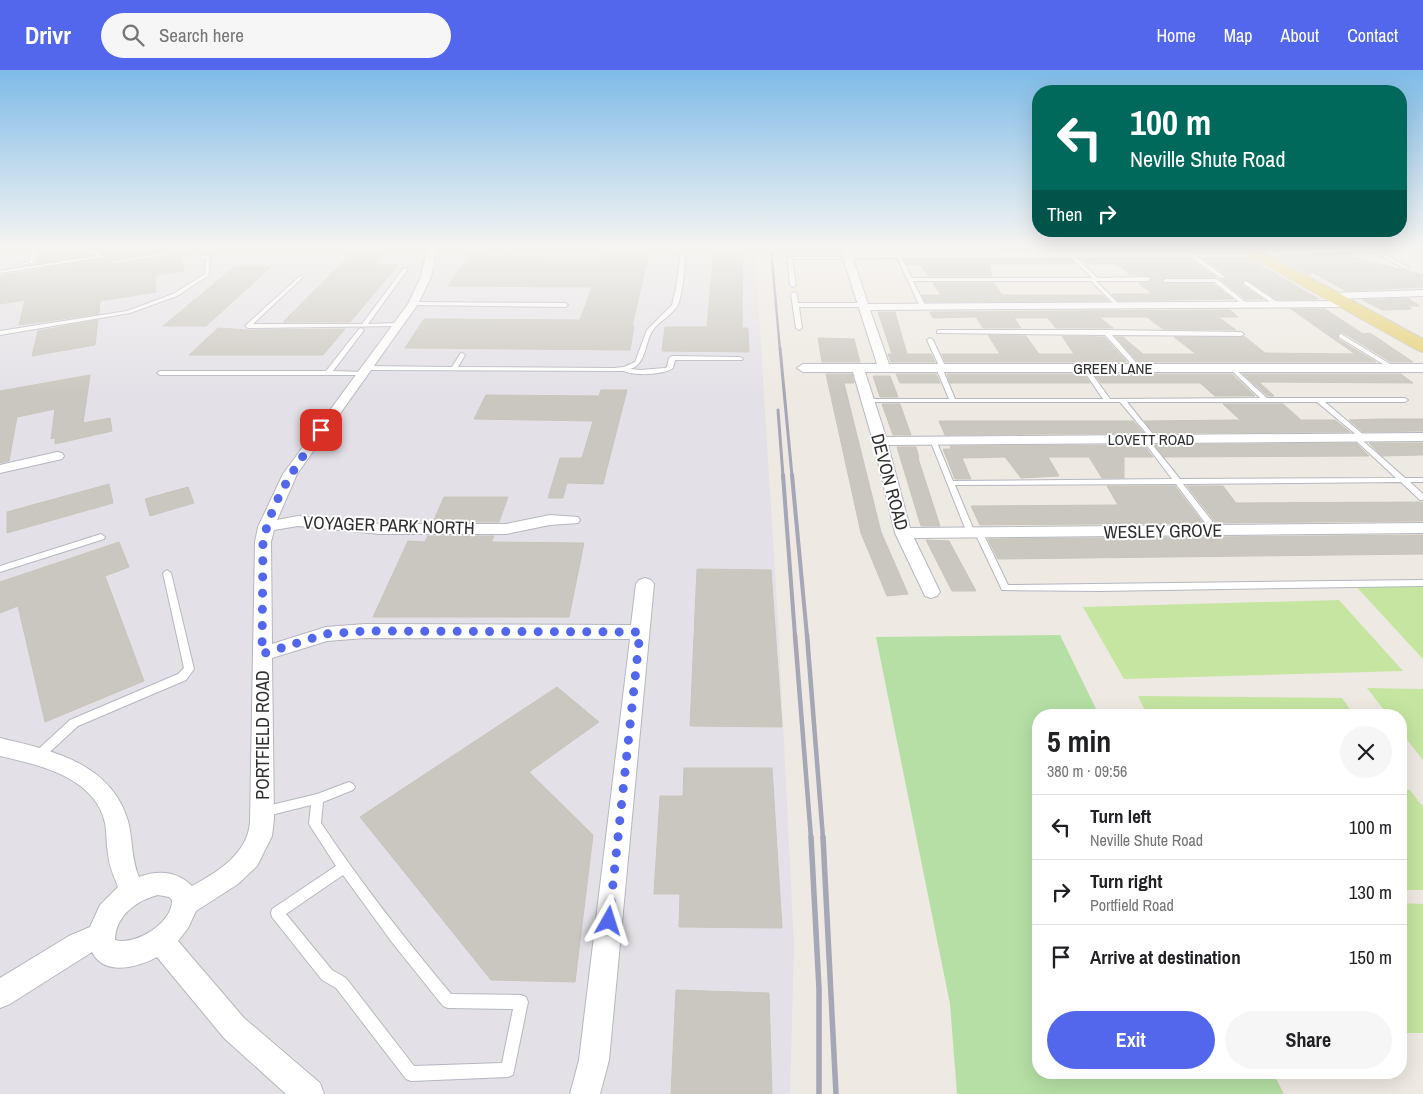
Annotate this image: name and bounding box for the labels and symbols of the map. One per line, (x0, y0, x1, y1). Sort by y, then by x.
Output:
street label: GREEN LANE (1073, 358, 1153, 379)
pin (300, 409, 342, 451)
street label: LOVETT ROAD (1108, 429, 1194, 450)
street label: DEVON ROAD (865, 431, 915, 533)
street label: VOYAGER PARK NORTH (303, 510, 475, 540)
street label: WESLEY GROVE (1103, 517, 1223, 545)
street label: PORTFIELD ROAD (250, 670, 275, 800)
position arrow (582, 894, 634, 946)

